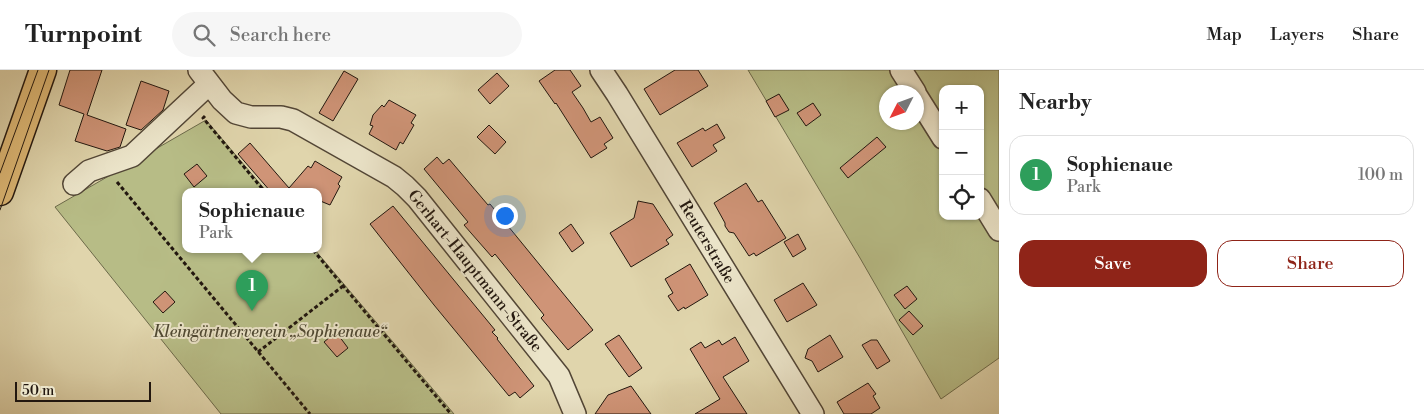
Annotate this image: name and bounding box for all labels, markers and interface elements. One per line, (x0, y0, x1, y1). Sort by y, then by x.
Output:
search box (172, 12, 522, 57)
text: Turnpoint (25, 20, 142, 50)
icon: search (190, 21, 218, 49)
text: Search here (230, 23, 331, 47)
text: Map (1207, 23, 1242, 46)
text: Layers (1270, 23, 1324, 46)
text: Share (1352, 23, 1399, 46)
north arrow (879, 85, 924, 130)
map controls (939, 85, 984, 220)
button: + (939, 85, 984, 130)
text: Nearby (1019, 90, 1092, 116)
button: − (939, 130, 984, 175)
text: Sophienaue (1067, 153, 1173, 177)
text: 1 (1032, 165, 1040, 185)
text: 100 m (1358, 165, 1403, 185)
button: locate (939, 175, 984, 220)
text: Park (1067, 177, 1100, 197)
street label: Gerhart-Hauptmann-Straße (403, 186, 547, 356)
popup (182, 188, 322, 253)
street label: Reuterstraße (674, 197, 740, 287)
text: Sophienaue (199, 199, 305, 223)
your location (492, 203, 518, 229)
text: Park (199, 223, 232, 243)
button: Save (1019, 240, 1207, 287)
button: Share (1217, 240, 1404, 287)
pin: 1 (236, 270, 268, 311)
park label: Kleingärtnerverein „Sophienaue“ (153, 322, 388, 342)
scale bar (15, 379, 151, 402)
text: 50 m (22, 382, 54, 400)

